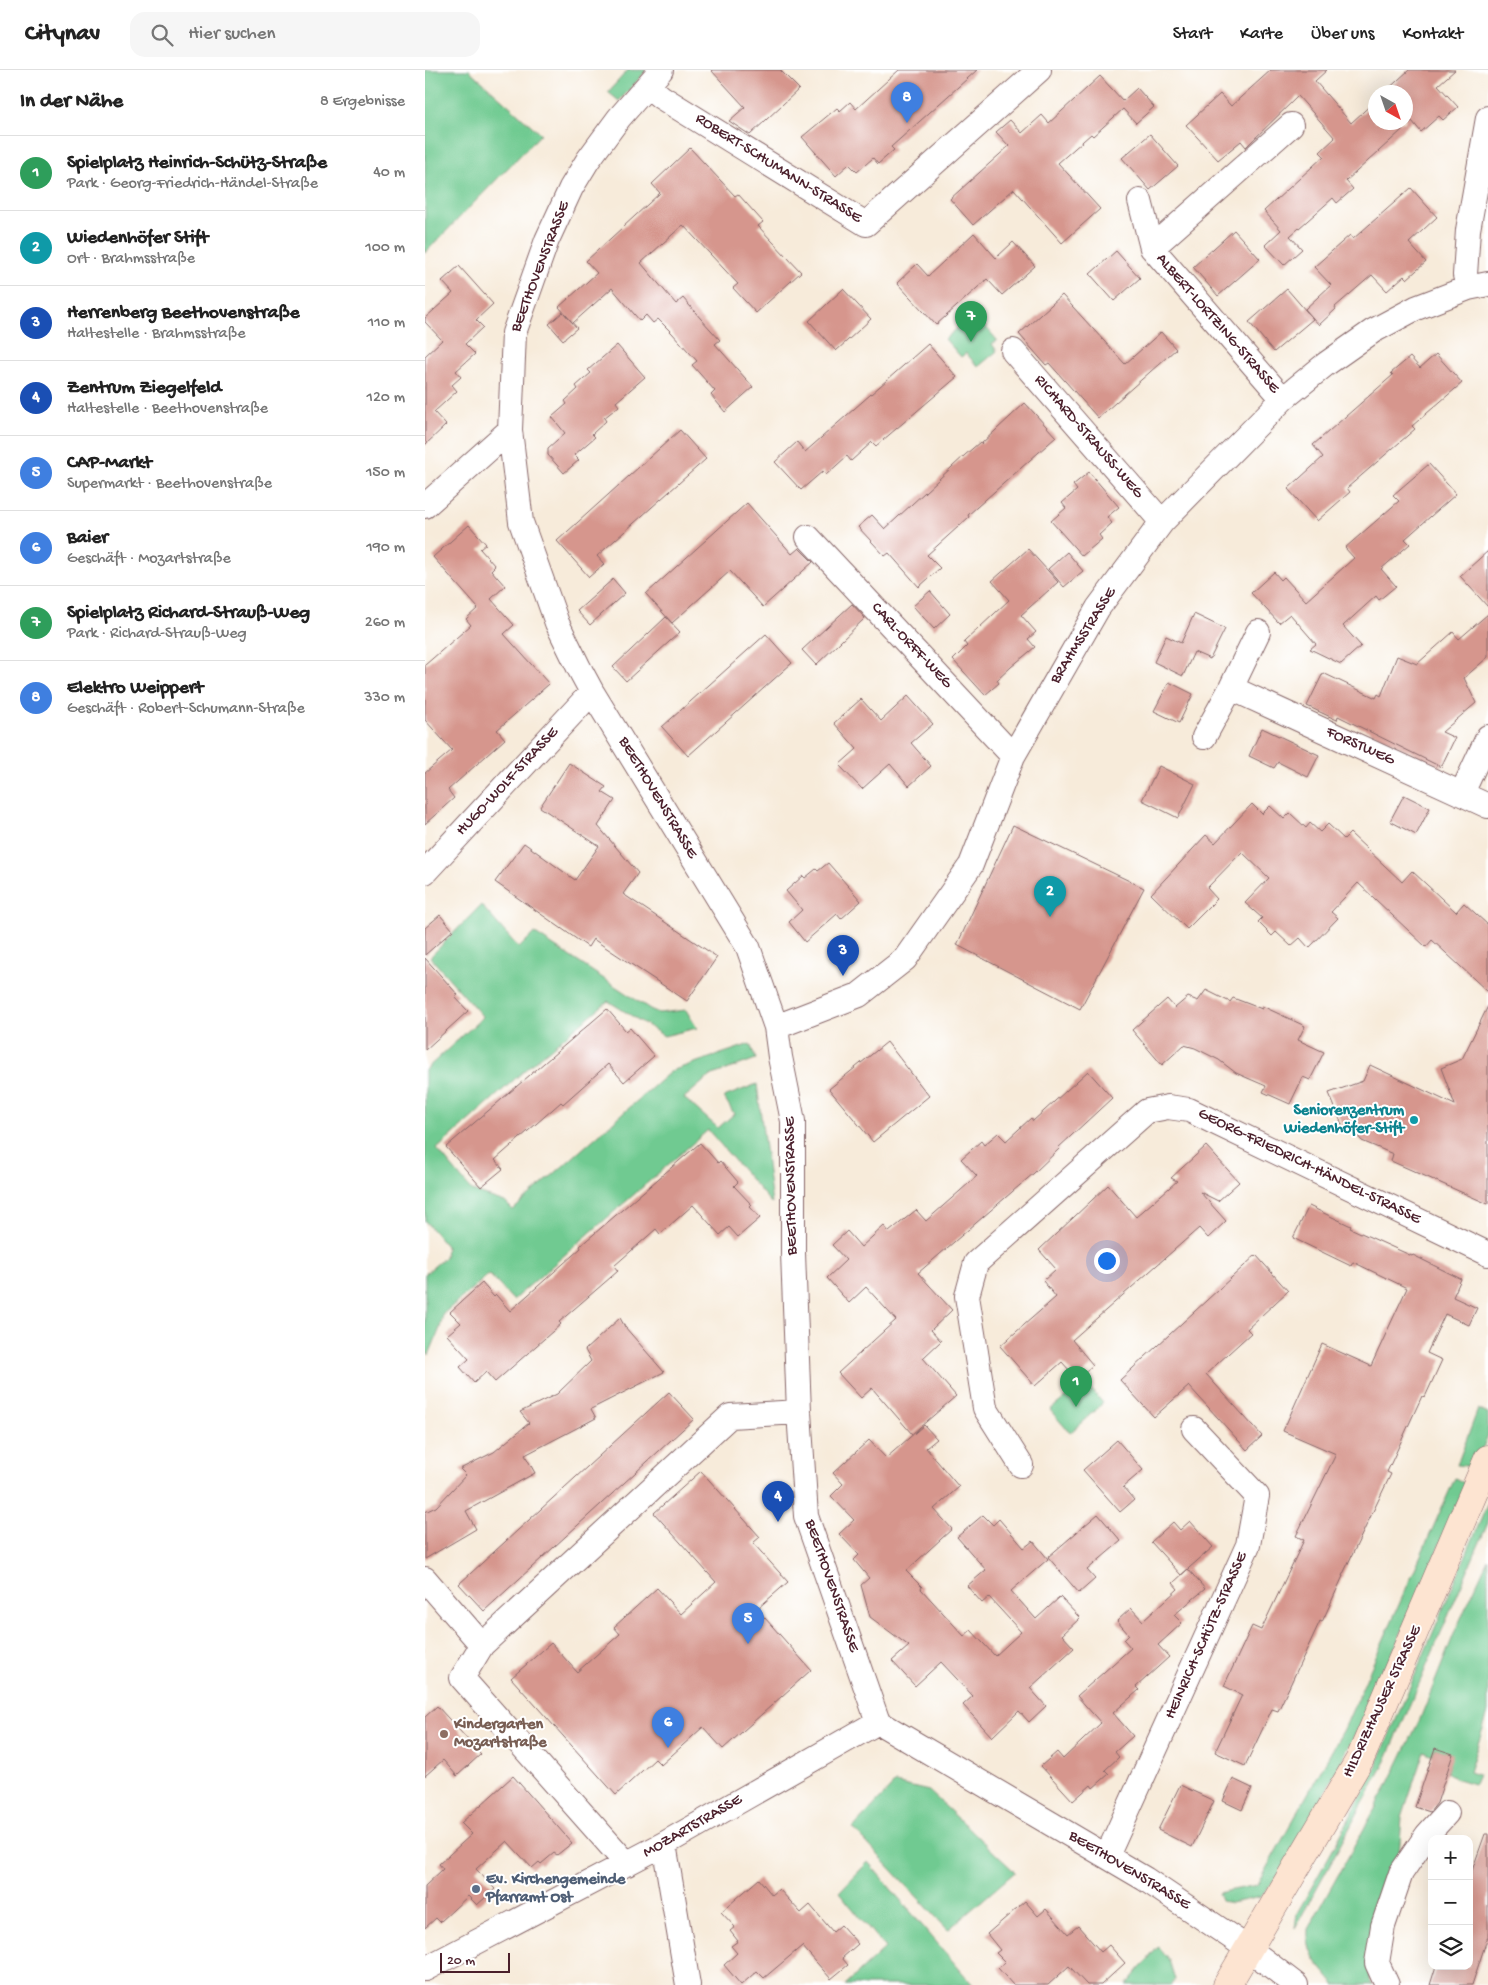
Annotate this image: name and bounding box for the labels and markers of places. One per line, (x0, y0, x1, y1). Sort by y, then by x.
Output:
pin: 8 (891, 82, 923, 123)
pin: 7 (955, 301, 987, 342)
pin: 2 (1034, 876, 1066, 917)
pin: 3 (827, 935, 859, 976)
place label: Seniorenzentrum Wiedenhöfer-Stift (1283, 1102, 1405, 1139)
marker: Seniorenzentrum Wiedenhöfer-Stift (1408, 1114, 1420, 1126)
pin: 1 (1060, 1366, 1092, 1407)
pin: 4 (762, 1481, 794, 1522)
pin: 5 (732, 1603, 764, 1644)
pin: 6 (652, 1707, 684, 1748)
place label: Kindergarten Mozartstraße (453, 1716, 547, 1753)
marker: Kindergarten Mozartstraße (438, 1728, 450, 1740)
place label: Ev. Kirchengemeinde Pfarramt Ost (485, 1871, 626, 1908)
marker: Ev. Kirchengemeinde Pfarramt Ost (470, 1883, 482, 1895)

